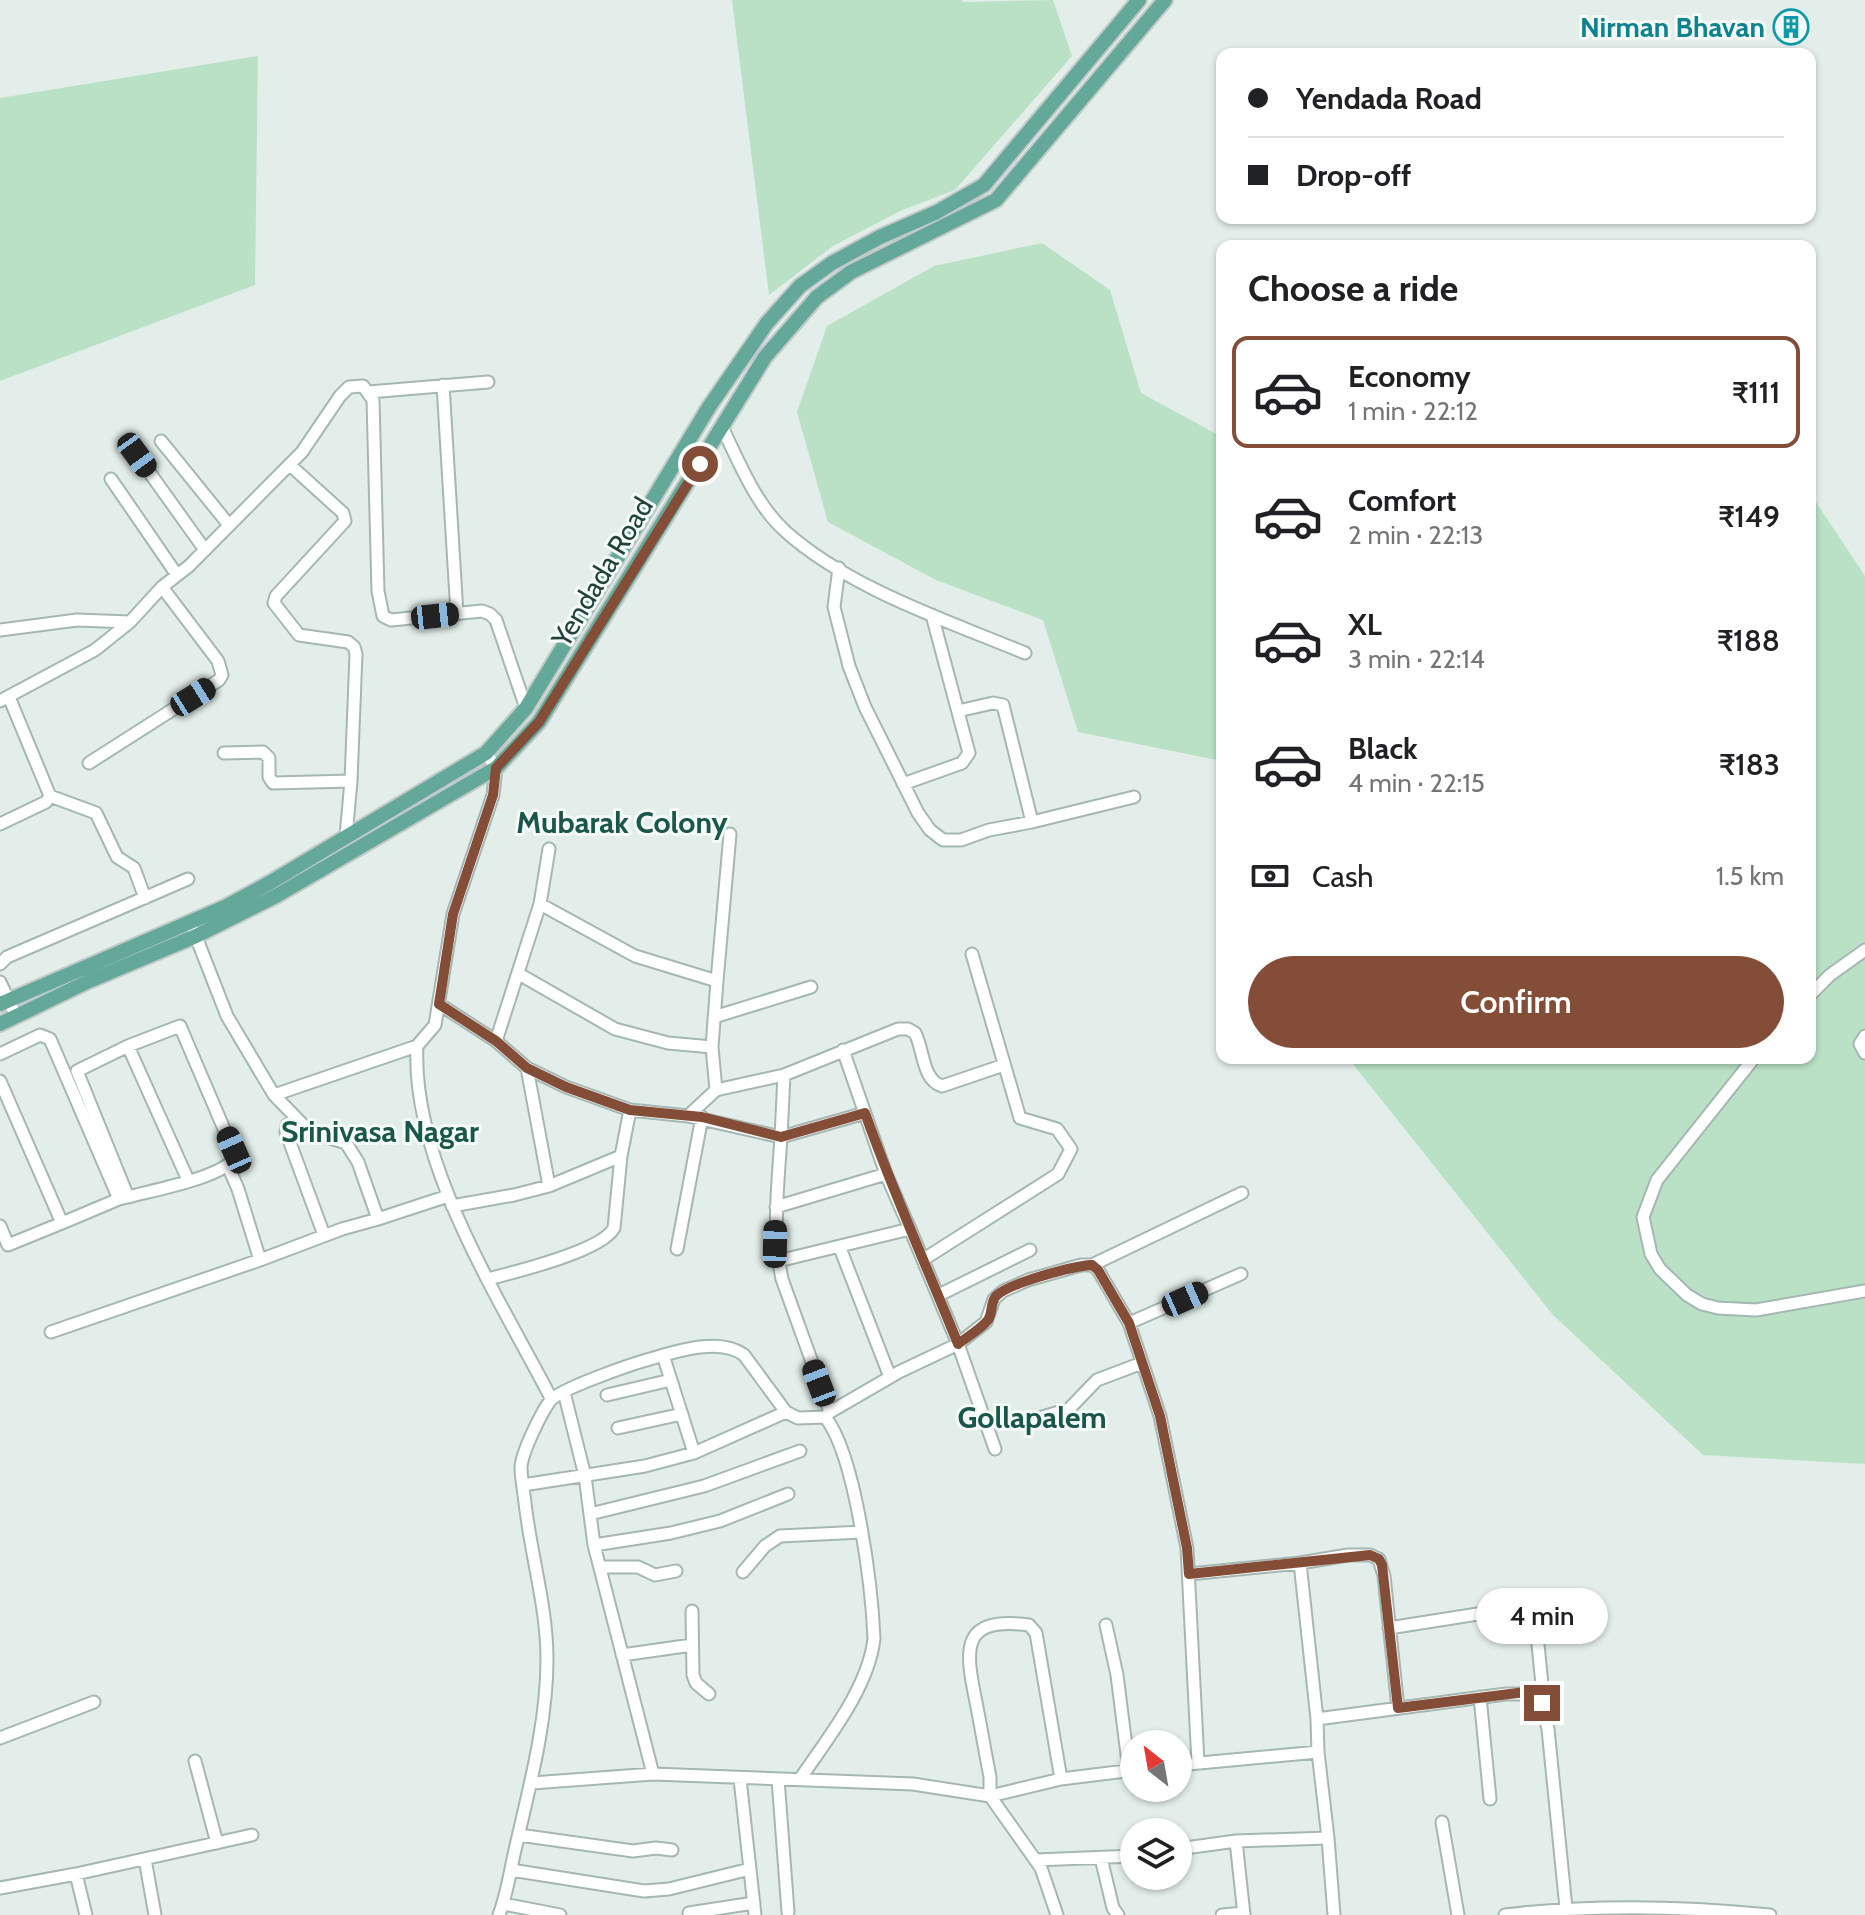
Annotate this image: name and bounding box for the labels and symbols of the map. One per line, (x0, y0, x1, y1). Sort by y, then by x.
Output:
building icon: Nirman Bhavan (1772, 8, 1810, 46)
place label: Nirman Bhavan (1580, 10, 1765, 44)
car (113, 429, 161, 481)
route start (682, 446, 718, 482)
street label: Yendada Road (544, 491, 660, 654)
car (410, 602, 460, 630)
car (166, 674, 220, 720)
district label: Mubarak Colony (516, 804, 729, 841)
district label: Srinivasa Nagar (281, 1113, 479, 1150)
car (213, 1123, 255, 1177)
car (763, 1220, 787, 1268)
car (1158, 1278, 1212, 1320)
car (799, 1356, 839, 1410)
district label: Gollapalem (958, 1399, 1106, 1436)
callout: 4 min (1476, 1587, 1608, 1643)
route end (1524, 1685, 1560, 1721)
north arrow (1120, 1730, 1192, 1802)

